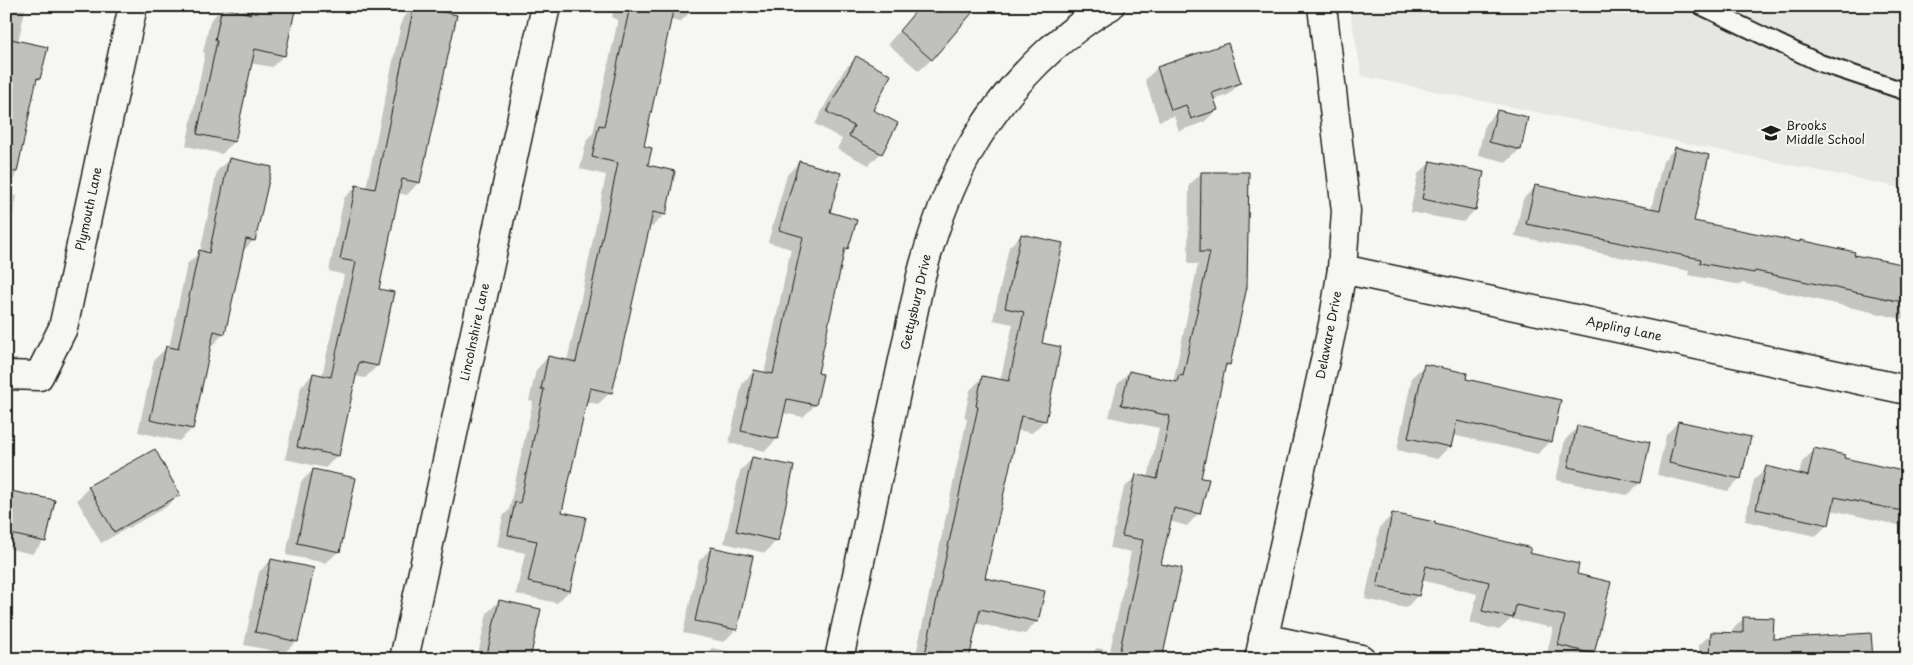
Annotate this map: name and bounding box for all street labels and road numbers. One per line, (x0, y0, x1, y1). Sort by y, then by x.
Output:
street label: Plymouth Lane (70, 165, 106, 252)
street label: Gettysburg Drive (895, 252, 935, 351)
street label: Lincolnshire Lane (455, 281, 493, 382)
street label: Delaware Drive (1311, 289, 1345, 380)
street label: Appling Lane (1585, 311, 1664, 345)

